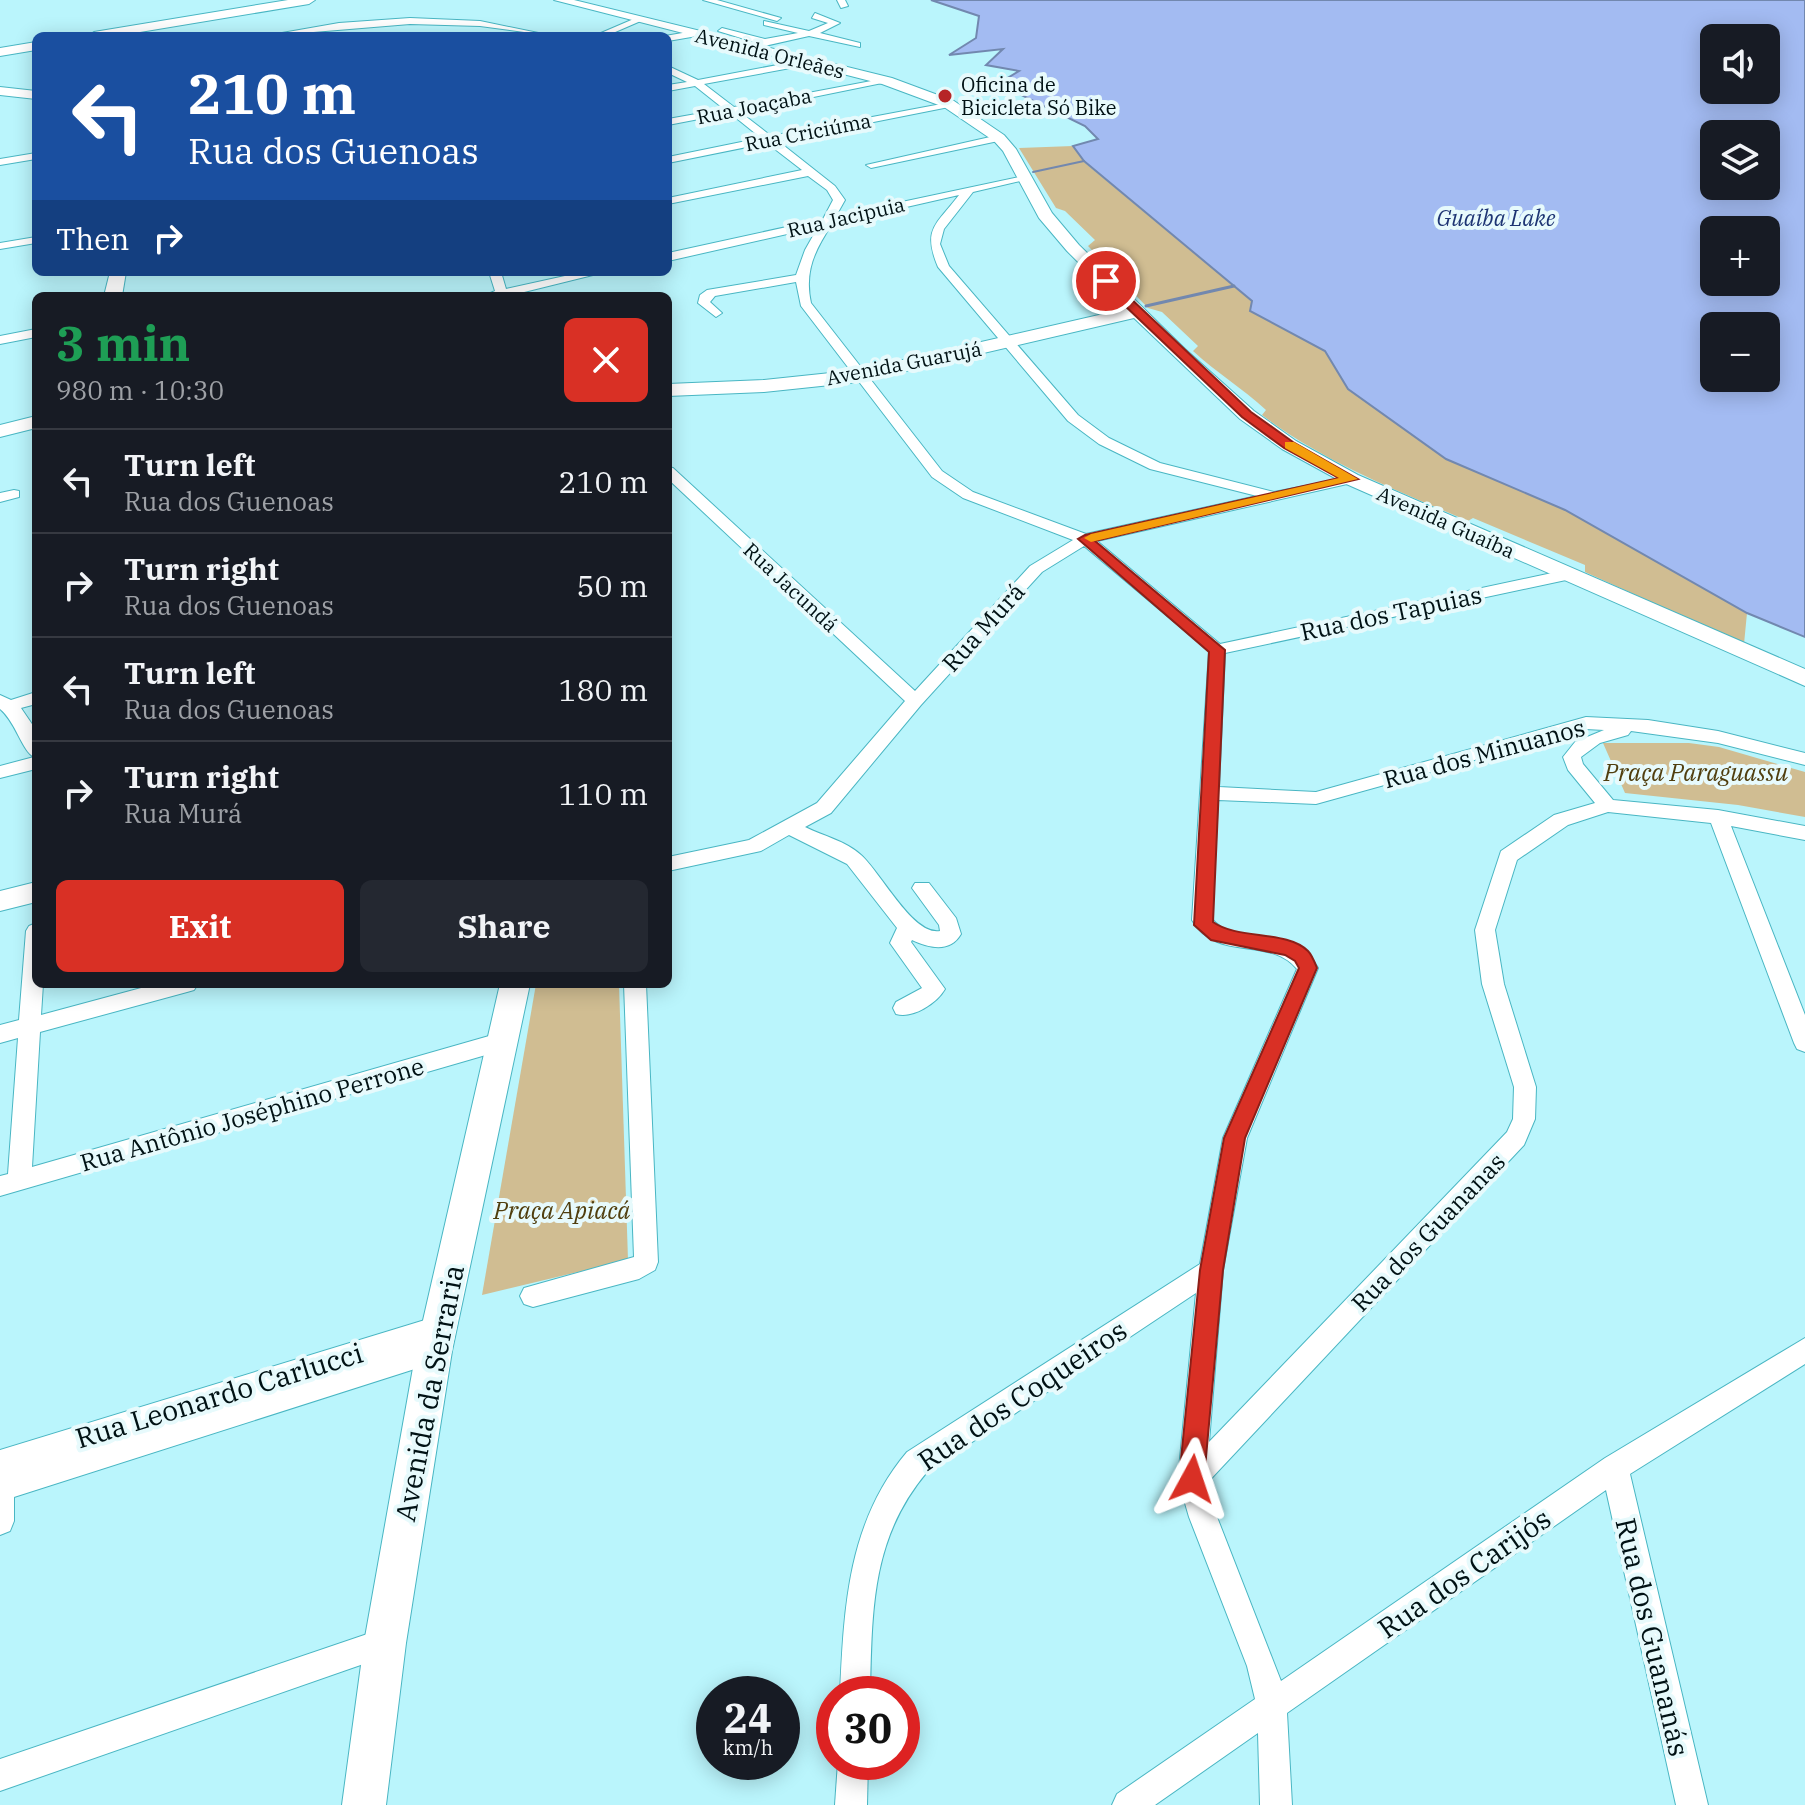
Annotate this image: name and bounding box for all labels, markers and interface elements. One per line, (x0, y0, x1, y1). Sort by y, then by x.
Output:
street label: Avenida Orleães (693, 21, 847, 85)
map controls (1700, 24, 1780, 392)
button: sound (1700, 24, 1780, 104)
text: 210 m (188, 57, 356, 129)
icon: left (56, 64, 160, 168)
place label: Oficina de Bicicleta Só Bike (961, 71, 1116, 121)
street label: Rua Joaçaba (694, 82, 814, 130)
marker: Oficina de Bicicleta Só Bike (936, 87, 954, 105)
street label: Rua Criciúma (743, 107, 874, 157)
button: layers (1700, 120, 1780, 200)
text: Rua dos Guenoas (188, 127, 479, 174)
street label: Rua Jacipuia (785, 190, 907, 244)
water label: Guaíba Lake (1436, 203, 1556, 232)
icon: right (146, 216, 190, 260)
button: + (1700, 216, 1780, 296)
text: Then (56, 219, 130, 258)
pin (1072, 247, 1140, 315)
icon: arrive (1084, 259, 1128, 303)
text: 3 min (56, 312, 190, 374)
button: − (1700, 312, 1780, 392)
button: close (564, 318, 648, 402)
street label: Avenida Guarujá (824, 335, 984, 391)
text: 980 m · 10:30 (56, 373, 224, 407)
text: Turn left (124, 445, 256, 484)
icon: left (56, 459, 100, 503)
text: 210 m (558, 462, 648, 501)
street label: Avenida Guaíba (1373, 480, 1519, 565)
text: Rua dos Guenoas (124, 484, 334, 518)
street label: Rua Jacundá (738, 536, 844, 638)
text: Turn right (124, 549, 279, 588)
icon: right (56, 563, 100, 607)
text: 50 m (576, 566, 648, 605)
street label: Rua Murá (935, 576, 1031, 678)
street label: Rua dos Tapuias (1297, 578, 1485, 648)
text: Rua dos Guenoas (124, 588, 334, 622)
text: Turn left (124, 653, 256, 692)
icon: left (56, 667, 100, 711)
text: 180 m (558, 670, 648, 709)
text: Rua dos Guenoas (124, 692, 334, 726)
street label: Rua dos Minuanos (1380, 711, 1588, 795)
park label: Praça Paraguassu (1603, 756, 1789, 788)
text: Turn right (124, 757, 279, 796)
icon: right (56, 771, 100, 815)
text: 110 m (558, 774, 648, 813)
text: Rua Murá (124, 796, 242, 830)
button: Exit (56, 880, 344, 972)
button: Share (360, 880, 648, 972)
street label: Rua Antônio Joséphino Perrone (76, 1050, 428, 1178)
street label: Rua dos Guananas (1344, 1146, 1512, 1318)
park label: Praça Apiacá (493, 1194, 630, 1226)
street label: Avenida da Serraria (386, 1262, 472, 1524)
street label: Rua dos Coqueiros (910, 1311, 1134, 1479)
street label: Rua Leonardo Carlucci (71, 1334, 367, 1456)
position arrow (1150, 1437, 1234, 1521)
street label: Rua dos Carijós (1370, 1500, 1558, 1646)
street label: Rua dos Guananás (1608, 1514, 1698, 1760)
speed limit sign: 30 (816, 1676, 920, 1780)
text: 24 (724, 1692, 772, 1744)
text: km/h (723, 1734, 773, 1761)

